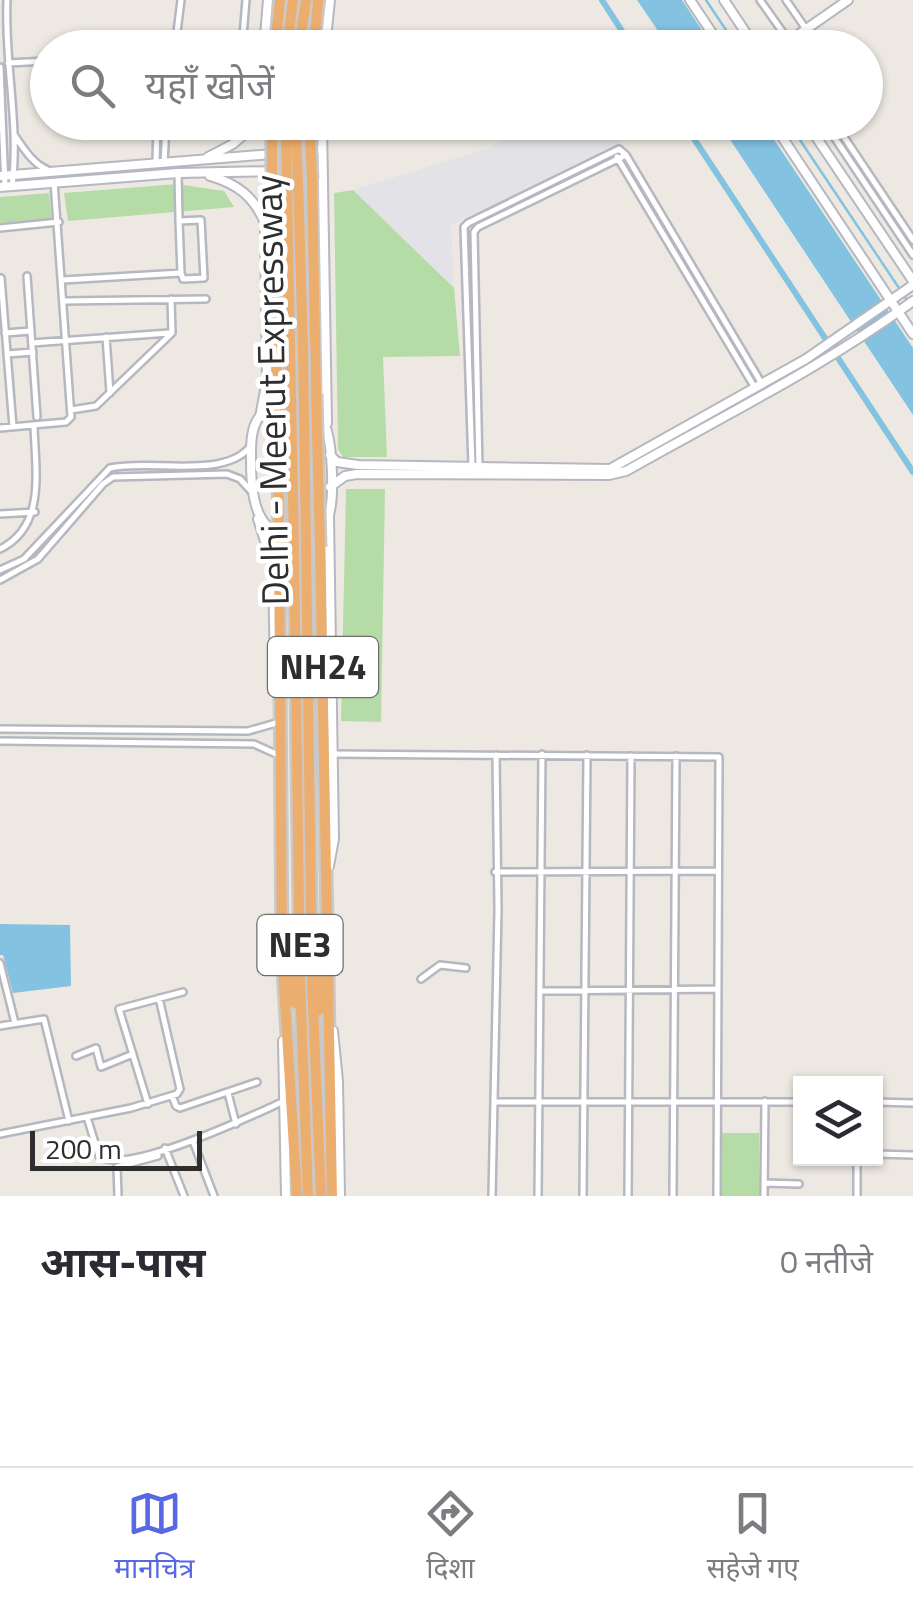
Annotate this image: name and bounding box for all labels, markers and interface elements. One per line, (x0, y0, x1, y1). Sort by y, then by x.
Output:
search box (30, 30, 883, 140)
text: यहाँ खोजें (145, 56, 275, 114)
icon: search (65, 58, 120, 113)
street label: Delhi - Meerut Expressway (238, 174, 304, 606)
road number: NH24 (268, 637, 378, 697)
road number: NE3 (258, 915, 342, 975)
map controls (793, 1076, 883, 1166)
button: layers (793, 1076, 883, 1166)
scale bar (30, 1126, 202, 1170)
text: 200 m (45, 1127, 122, 1170)
text: आस-पास (40, 1229, 205, 1293)
text: 0 नतीजे (780, 1237, 873, 1285)
tab: मानचित्र (114, 1486, 194, 1589)
tab: दिशा (423, 1486, 478, 1589)
tab: सहेजे गए (707, 1486, 799, 1589)

